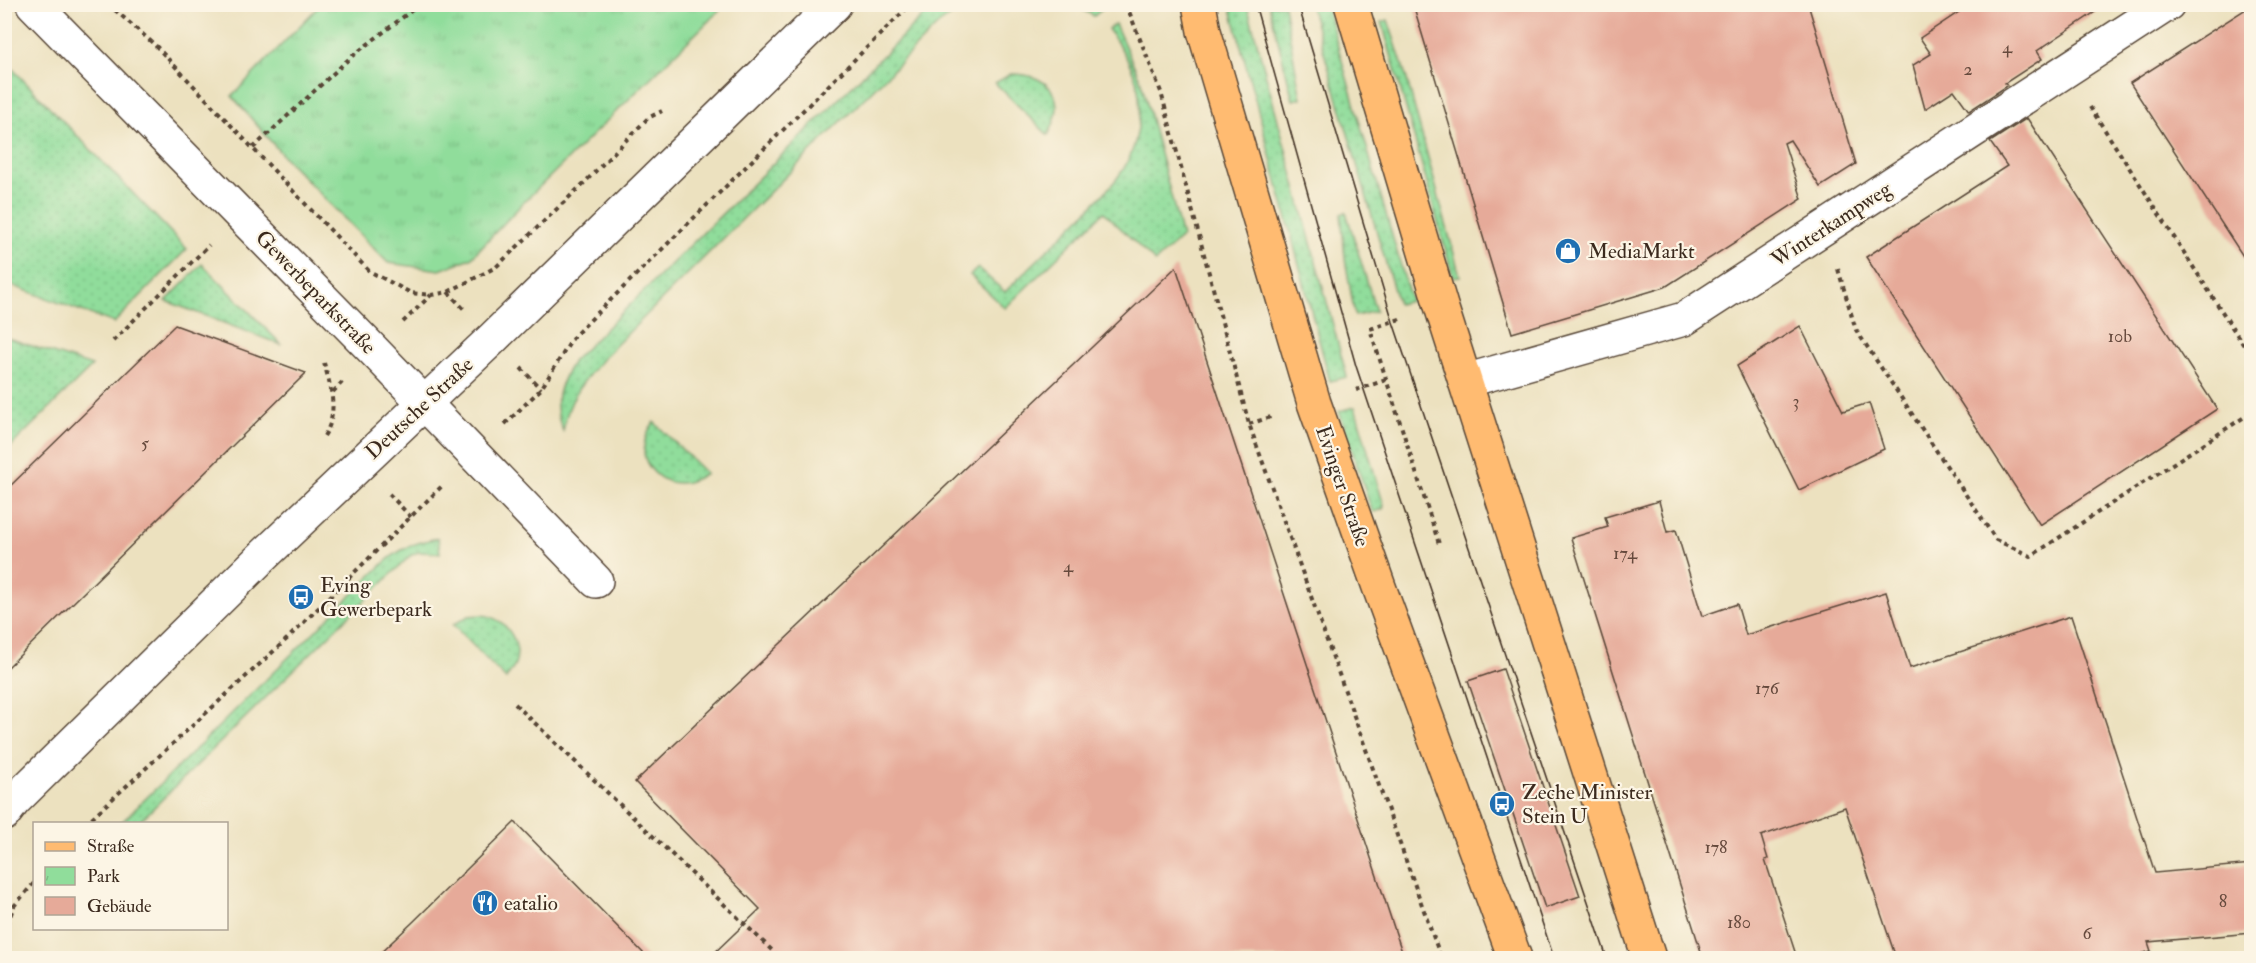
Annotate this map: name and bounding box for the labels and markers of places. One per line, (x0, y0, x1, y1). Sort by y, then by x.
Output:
shop icon: MediaMarkt (1553, 236, 1583, 266)
place label: MediaMarkt (1588, 238, 1695, 265)
place label: Eving Gewerbepark (320, 572, 432, 623)
bus stop icon: Eving Gewerbepark (286, 582, 316, 612)
place label: Zeche Minister Stein U (1522, 779, 1652, 830)
bus stop icon: Zeche Minister Stein U (1487, 789, 1517, 819)
restaurant icon: eatalio (470, 888, 500, 918)
place label: eatalio (504, 890, 558, 917)

